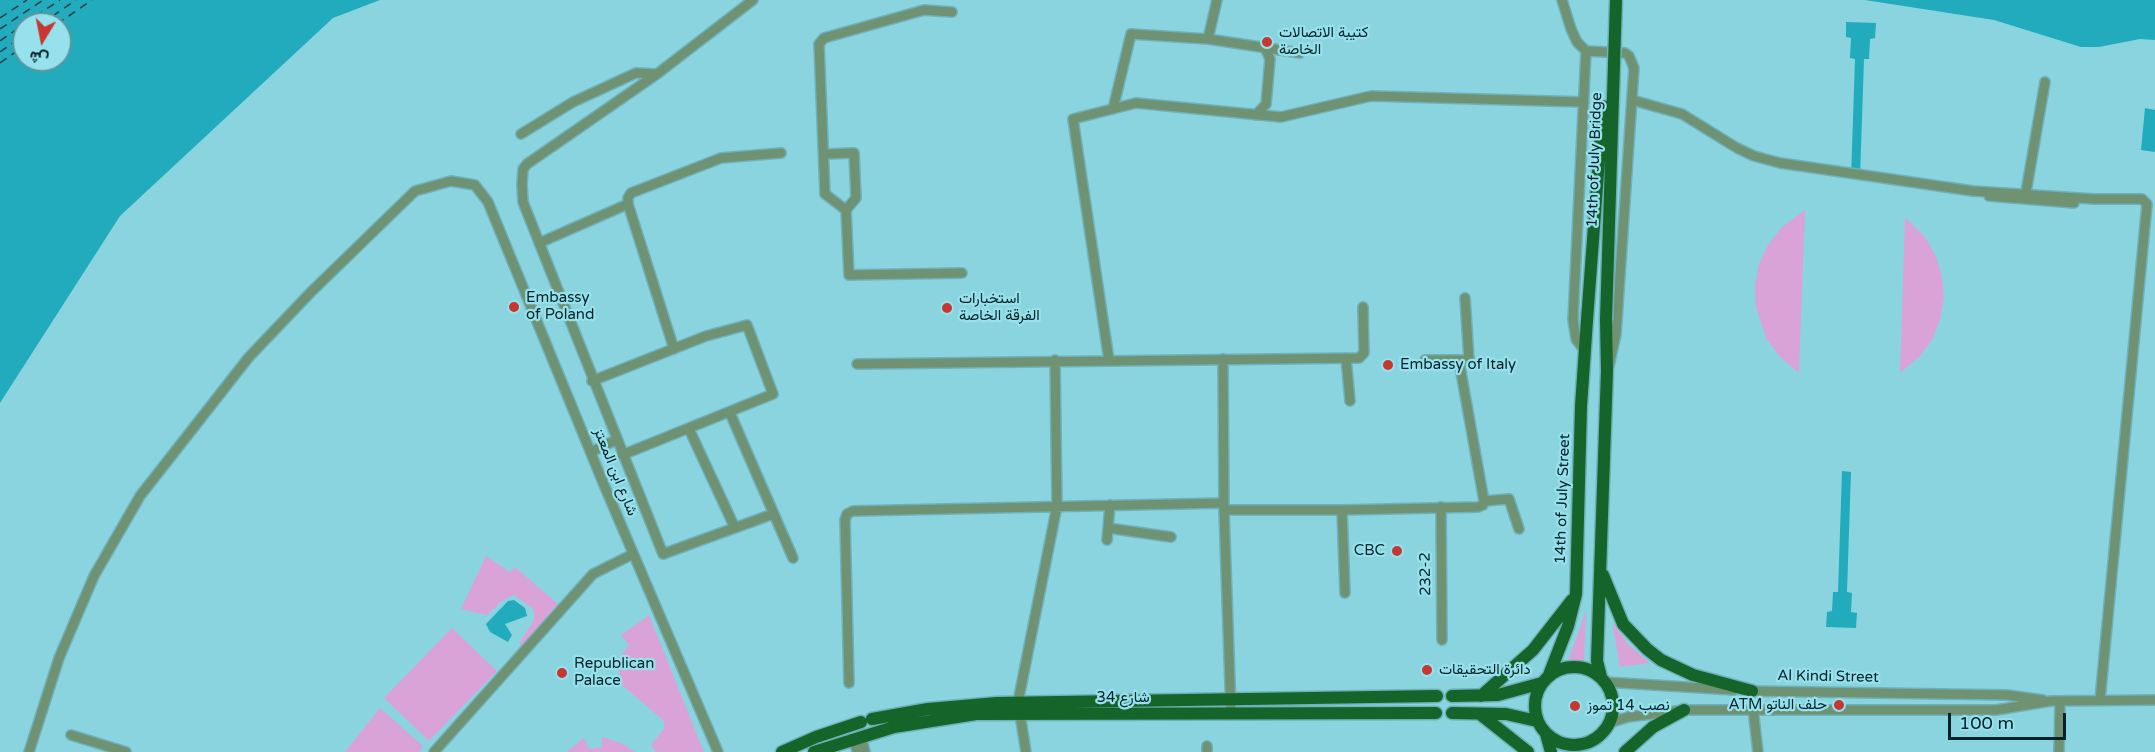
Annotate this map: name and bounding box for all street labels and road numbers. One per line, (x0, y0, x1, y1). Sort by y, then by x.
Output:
street label: 14th of July Bridge (1584, 92, 1606, 228)
street label: شارع ابن المعتز (589, 425, 641, 519)
street label: 14th of July Street (1552, 433, 1574, 565)
street label: 232-2 (1417, 552, 1435, 596)
street label: Al Kindi Street (1777, 667, 1879, 687)
street label: شارع 34 (1097, 689, 1149, 707)

